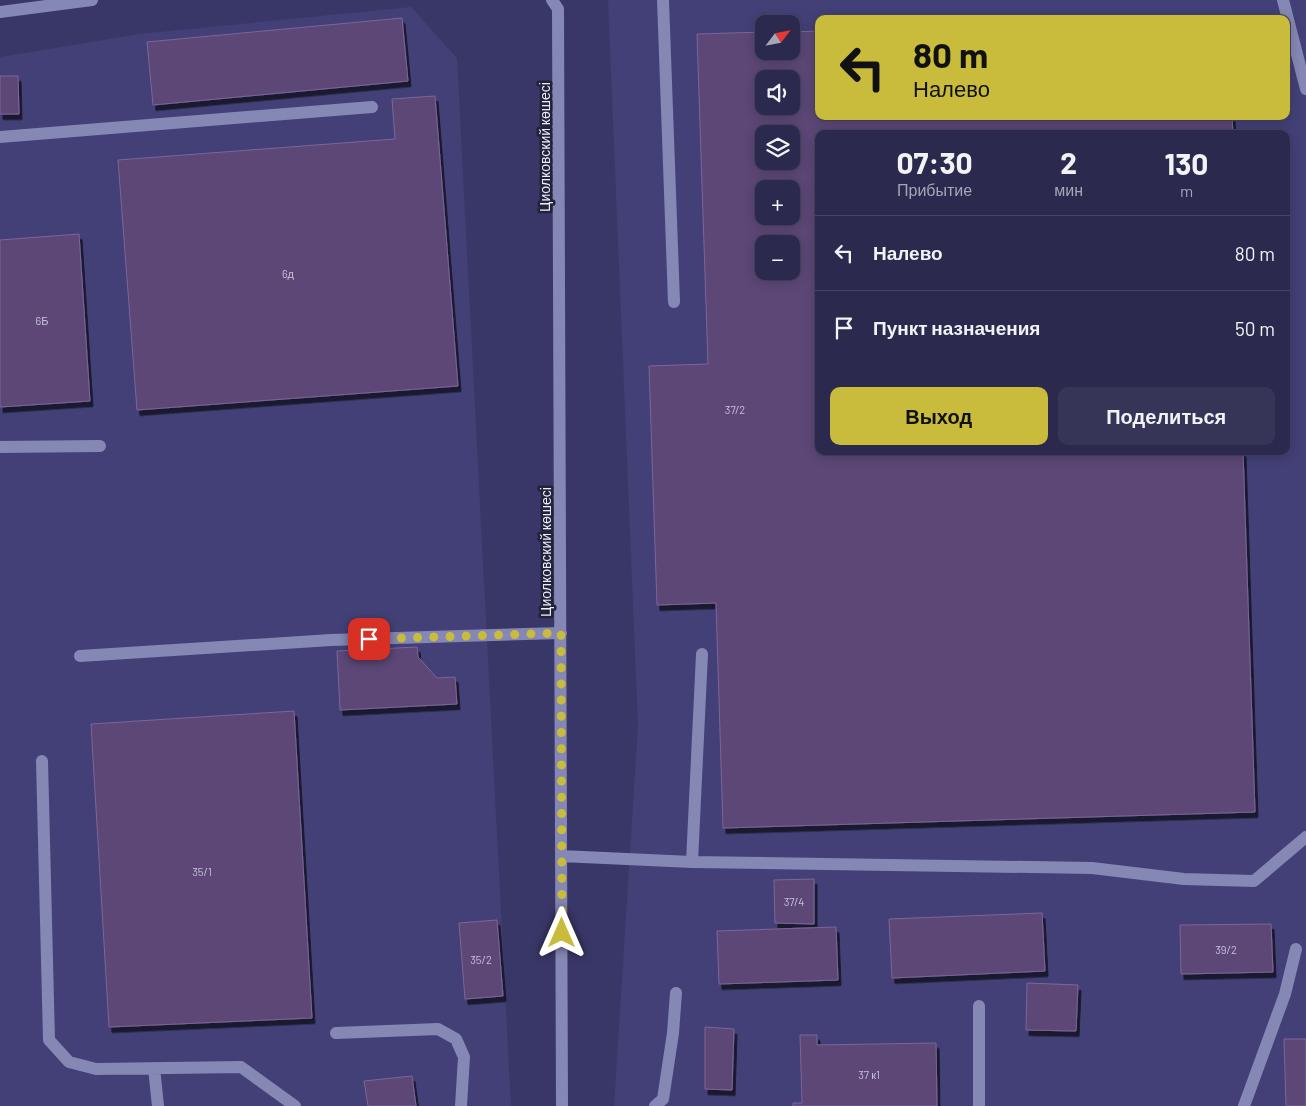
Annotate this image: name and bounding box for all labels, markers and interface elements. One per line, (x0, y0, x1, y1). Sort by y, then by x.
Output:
north arrow (755, 15, 800, 60)
map controls (755, 15, 800, 280)
text: 80 m (913, 33, 988, 75)
icon: left (830, 35, 895, 100)
button: sound (755, 70, 800, 115)
text: Налево (913, 75, 990, 101)
street label: Циолковский көшесі (536, 82, 553, 212)
button: layers (755, 125, 800, 170)
text: 07:30 (897, 144, 973, 180)
text: 2 (1060, 144, 1077, 180)
text: 130 (1165, 145, 1208, 181)
button: + (755, 180, 800, 225)
text: Прибытие (897, 180, 972, 199)
text: мин (1054, 180, 1083, 199)
text: m (1180, 181, 1193, 200)
button: − (755, 235, 800, 280)
icon: left (830, 239, 858, 267)
text: Налево (873, 241, 943, 264)
text: 80 m (1235, 242, 1275, 265)
house number: 6д (282, 267, 295, 280)
house number: 6Б (36, 314, 48, 327)
icon: arrive (830, 314, 858, 342)
text: Пункт назначения (873, 316, 1040, 339)
text: 50 m (1235, 317, 1275, 340)
button: Выход (830, 387, 1048, 445)
button: Поделиться (1058, 387, 1275, 445)
house number: 37/2 (725, 403, 745, 416)
street label: Циолковский көшесі (537, 487, 554, 617)
pin (348, 618, 390, 660)
icon: arrive (355, 625, 383, 653)
house number: 35/1 (192, 865, 212, 878)
house number: 37/4 (784, 895, 804, 908)
position arrow (535, 906, 587, 958)
house number: 39/2 (1215, 943, 1237, 956)
house number: 35/2 (470, 953, 492, 966)
house number: 37 к1 (858, 1068, 880, 1081)

